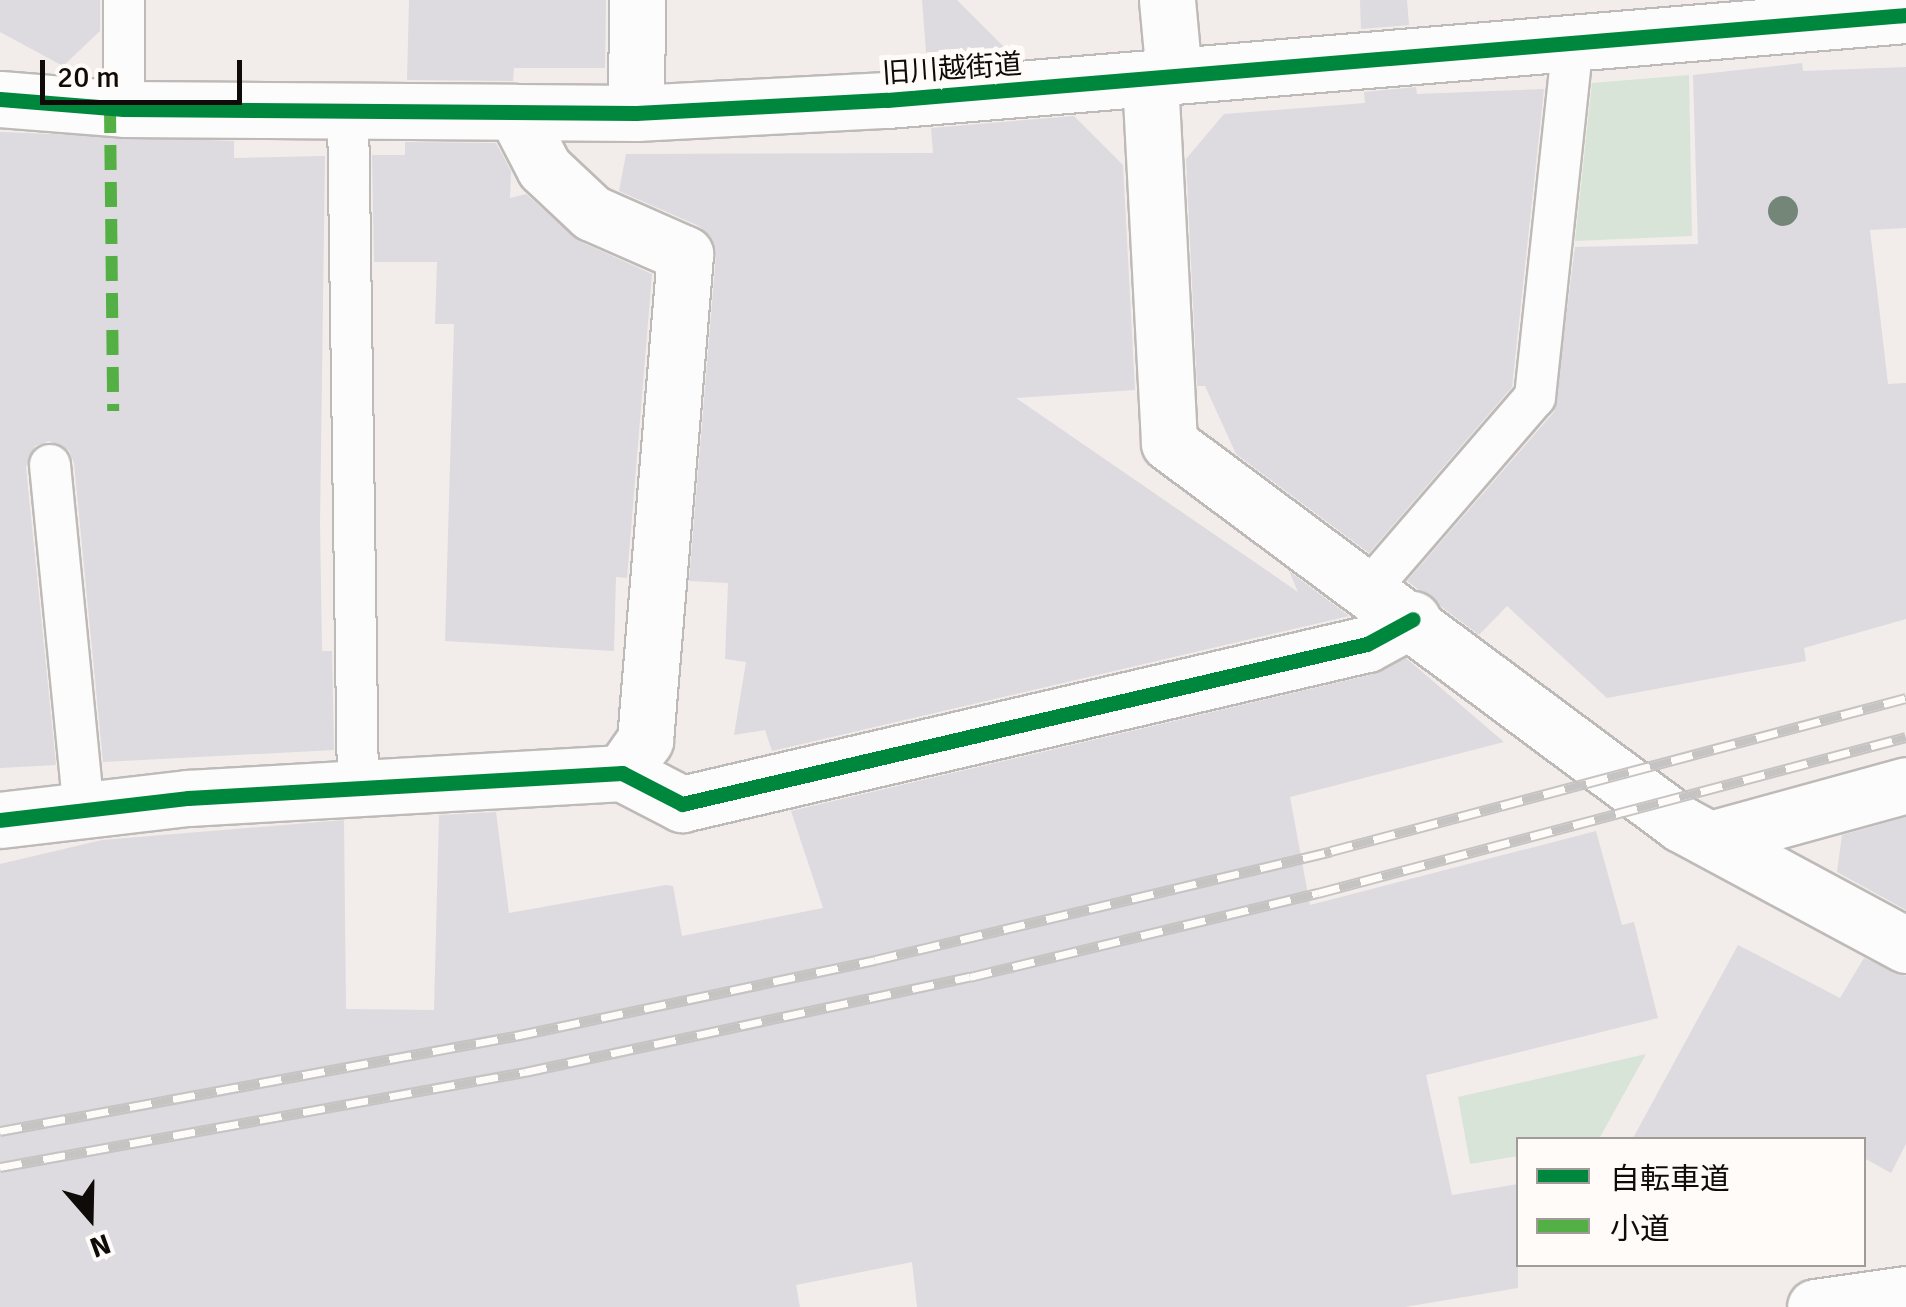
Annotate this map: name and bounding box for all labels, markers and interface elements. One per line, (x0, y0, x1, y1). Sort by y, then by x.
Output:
scale bar (45, 40, 248, 102)
street label: 旧川越街道 (881, 47, 1023, 91)
text: 20 m (57, 59, 120, 96)
legend (1516, 1137, 1866, 1267)
text: 自転車道 (1610, 1161, 1730, 1198)
north arrow (40, 1167, 140, 1267)
text: 小道 (1610, 1211, 1670, 1248)
text: N (85, 1226, 115, 1264)

